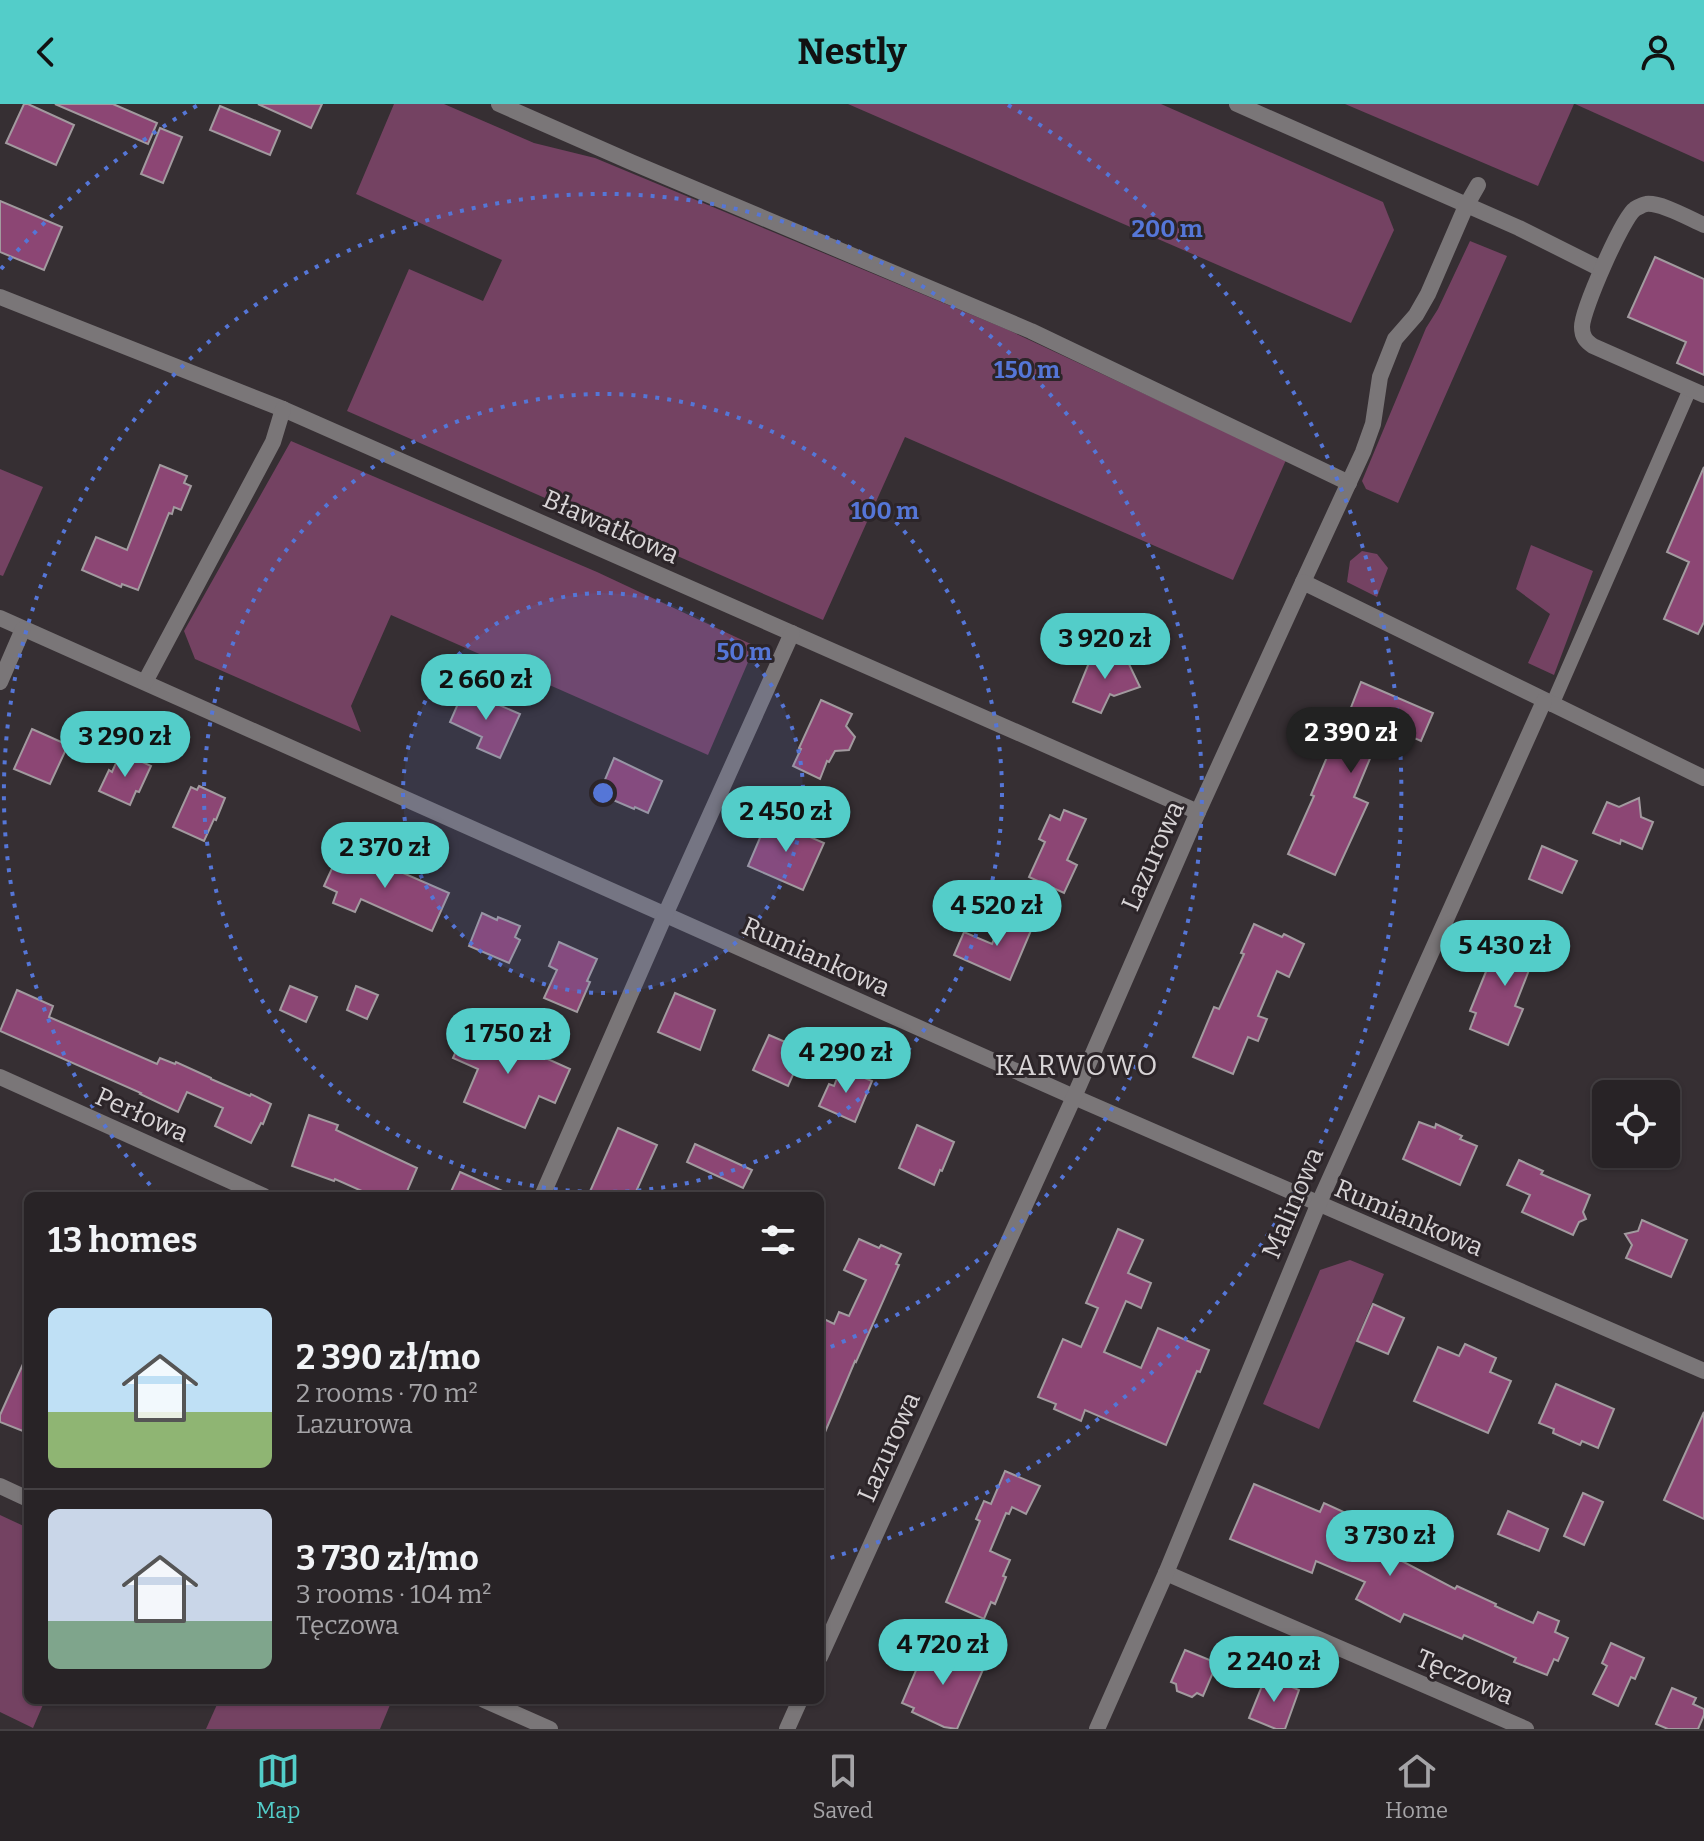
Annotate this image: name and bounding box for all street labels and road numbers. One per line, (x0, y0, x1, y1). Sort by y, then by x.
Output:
street label: Bławatkowa (538, 483, 684, 571)
street label: Lazurowa (1115, 796, 1191, 916)
street label: Rumiankowa (737, 911, 895, 1003)
street label: Perłowa (91, 1081, 193, 1149)
street label: Malinowa (1256, 1143, 1330, 1263)
street label: Rumiankowa (1330, 1173, 1488, 1263)
street label: Lazurowa (851, 1387, 927, 1507)
street label: Tęczowa (1412, 1643, 1518, 1711)

